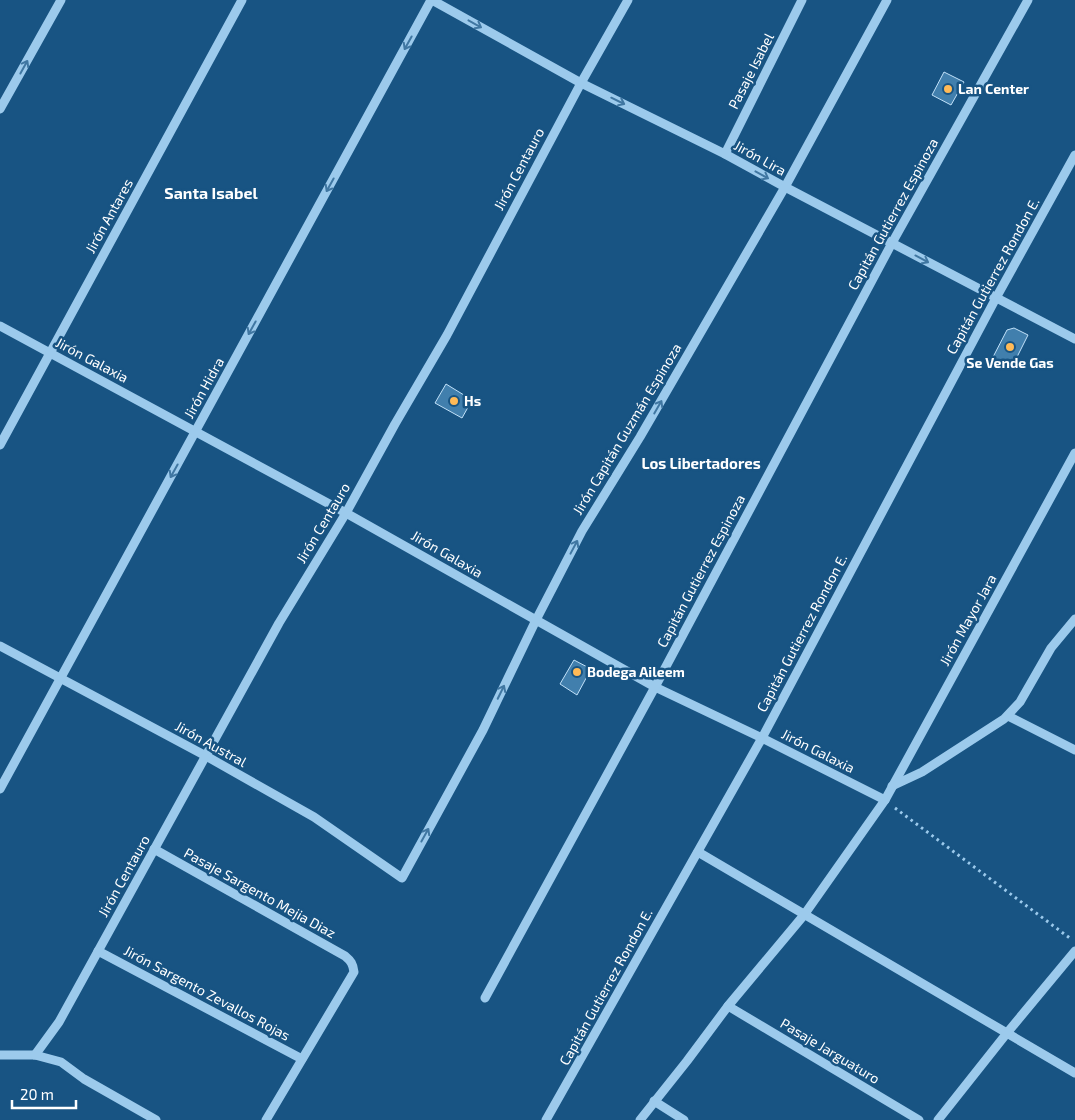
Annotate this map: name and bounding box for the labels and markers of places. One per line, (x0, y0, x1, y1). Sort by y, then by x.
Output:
place label: Lan Center (958, 80, 1029, 97)
marker: Lan Center (942, 83, 954, 95)
marker: Se Vende Gas (1004, 341, 1016, 353)
place label: Se Vende Gas (966, 354, 1054, 371)
place label: Hs (464, 392, 481, 409)
marker: Hs (448, 395, 460, 407)
place label: Bodega Aileem (587, 663, 685, 680)
marker: Bodega Aileem (571, 666, 583, 678)

